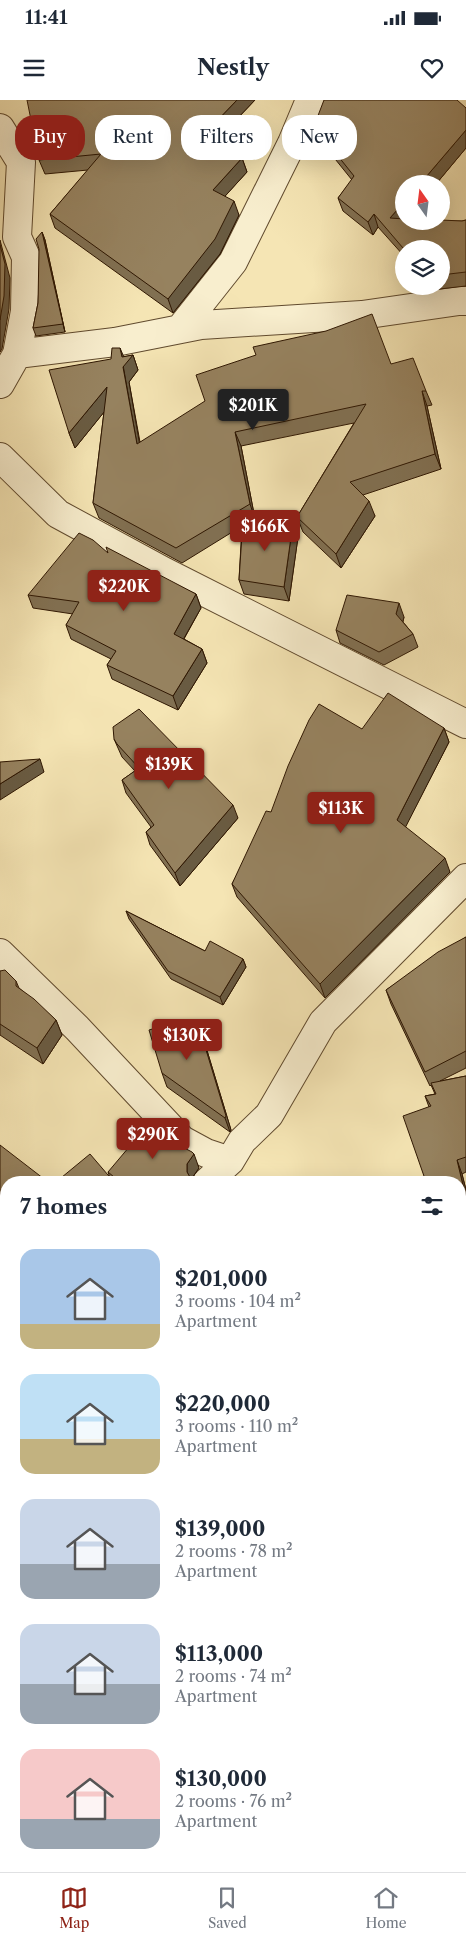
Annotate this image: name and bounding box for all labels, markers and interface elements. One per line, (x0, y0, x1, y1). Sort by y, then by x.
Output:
text: 11:41 (25, 6, 68, 29)
icon: menu (20, 54, 48, 82)
text: Nestly (197, 54, 269, 81)
icon: heart (418, 54, 446, 82)
chip: Buy (15, 115, 85, 160)
chip: Rent (95, 115, 171, 160)
chip: Filters (181, 115, 272, 160)
chip: New (282, 115, 357, 160)
north arrow (395, 175, 450, 230)
map controls (395, 175, 450, 295)
button: layers (395, 240, 450, 295)
pin: $201K (218, 388, 288, 431)
text: $201K (229, 395, 277, 415)
pin: $166K (230, 510, 300, 552)
text: $166K (241, 516, 289, 536)
pin: $220K (89, 570, 159, 612)
text: $220K (99, 576, 149, 596)
pin: $139K (134, 748, 204, 790)
text: $139K (145, 754, 193, 774)
pin: $113K (306, 792, 376, 834)
text: $113K (318, 798, 364, 818)
pin: $130K (152, 1018, 222, 1061)
text: $130K (163, 1025, 211, 1045)
pin: $290K (118, 1118, 188, 1160)
text: $290K (128, 1124, 178, 1144)
icon: filters (418, 1192, 446, 1220)
text: 7 homes (20, 1194, 107, 1219)
text: $201,000 (175, 1266, 268, 1291)
icon: home (60, 1269, 120, 1329)
text: 3 rooms · 104 m² (175, 1291, 301, 1311)
text: Apartment (175, 1311, 257, 1331)
text: $220,000 (175, 1391, 270, 1416)
icon: home (60, 1394, 120, 1454)
text: 3 rooms · 110 m² (175, 1416, 298, 1436)
text: Apartment (175, 1436, 257, 1456)
text: $139,000 (175, 1516, 265, 1541)
icon: home (60, 1519, 120, 1579)
text: 2 rooms · 78 m² (175, 1541, 293, 1561)
text: Apartment (175, 1561, 257, 1581)
text: $113,000 (175, 1641, 263, 1666)
icon: home (60, 1644, 120, 1704)
text: 2 rooms · 74 m² (175, 1666, 292, 1686)
text: Apartment (175, 1686, 257, 1706)
text: $130,000 (175, 1766, 267, 1791)
icon: home (60, 1769, 120, 1829)
text: 2 rooms · 76 m² (175, 1791, 292, 1811)
text: Apartment (175, 1811, 257, 1831)
tab: Map (59, 1884, 89, 1932)
tab: Saved (208, 1884, 247, 1932)
tab: Home (366, 1884, 407, 1932)

